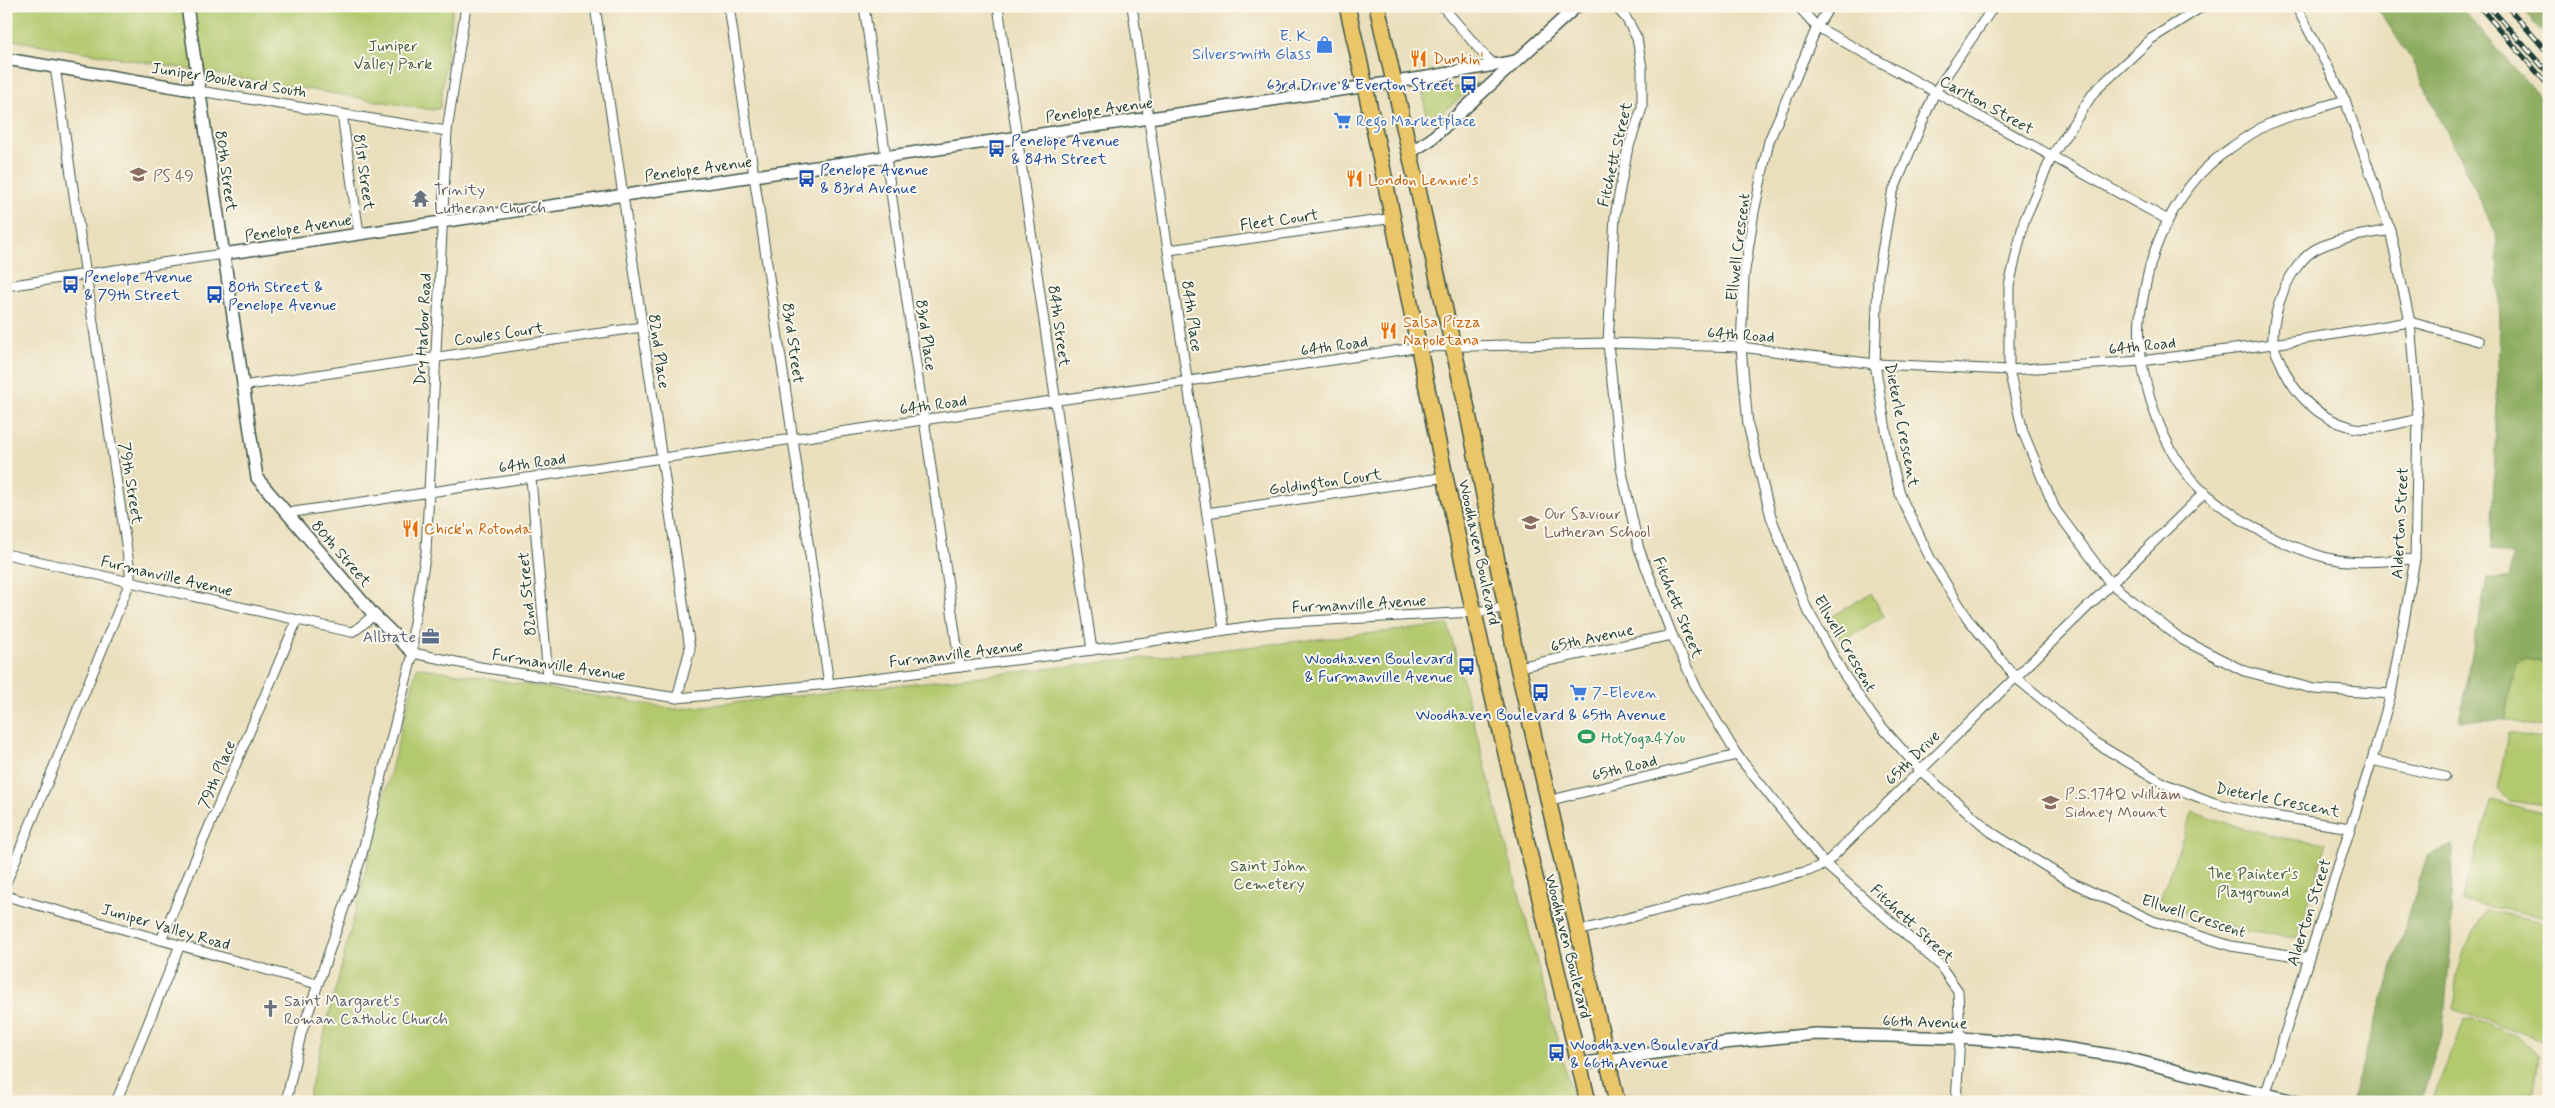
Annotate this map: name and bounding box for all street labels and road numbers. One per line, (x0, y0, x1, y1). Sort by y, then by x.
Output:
street label: Juniper Boulevard South (150, 58, 308, 103)
street label: Carlton Street (1935, 71, 2037, 140)
street label: Penelope Avenue (1044, 93, 1154, 128)
street label: Fitchett Street (1593, 99, 1638, 209)
street label: 80th Street (209, 129, 242, 214)
street label: 81st Street (348, 133, 379, 212)
street label: Penelope Avenue (643, 152, 753, 187)
street label: Ellwell Crescent (1721, 192, 1756, 302)
street label: Fleet Court (1239, 205, 1320, 236)
street label: Penelope Avenue (243, 210, 353, 247)
street label: Dry Harbor Road (410, 272, 437, 386)
street label: 84th Place (1176, 279, 1207, 353)
street label: 84th Street (1042, 284, 1075, 369)
street label: 83rd Place (910, 298, 941, 372)
street label: 83rd Street (776, 302, 809, 385)
street label: 82nd Place (643, 313, 674, 390)
street label: Cowles Court (453, 318, 546, 351)
street label: 64th Road (1706, 323, 1775, 348)
street label: 64th Road (1299, 331, 1369, 362)
street label: 64th Road (2107, 333, 2177, 360)
street label: Dieterle Crescent (1879, 361, 1924, 490)
street label: 64th Road (898, 390, 968, 421)
street label: 79th Street (114, 441, 147, 526)
street label: 64th Road (497, 448, 567, 479)
street label: Goldington Court (1267, 464, 1384, 502)
street label: Alderton Street (2387, 466, 2414, 580)
street label: Woodhaven Boulevard (1453, 478, 1504, 627)
street label: 80th Street (306, 516, 376, 592)
street label: 82nd Street (513, 550, 542, 637)
street label: Furmanville Avenue (99, 551, 235, 602)
street label: Fitchett Street (1648, 554, 1708, 662)
street label: Furmanville Avenue (1291, 590, 1427, 619)
street label: Ellwell Crescent (1809, 592, 1881, 696)
street label: 65th Avenue (1549, 619, 1636, 658)
street label: Furmanville Avenue (888, 636, 1024, 673)
street label: Furmanville Avenue (490, 645, 627, 686)
street label: 65th Drive (1881, 726, 1945, 790)
street label: 79th Place (194, 737, 241, 812)
street label: 65th Road (1590, 750, 1659, 787)
street label: Dieterle Crescent (2214, 778, 2342, 823)
street label: Alderton Street (2282, 856, 2337, 969)
street label: Woodhaven Boulevard (1539, 872, 1596, 1021)
street label: Fitchett Street (1866, 880, 1959, 969)
street label: Ellwell Crescent (2139, 890, 2248, 943)
street label: Juniper Valley Road (99, 899, 232, 956)
street label: 66th Avenue (1882, 1011, 1968, 1034)

